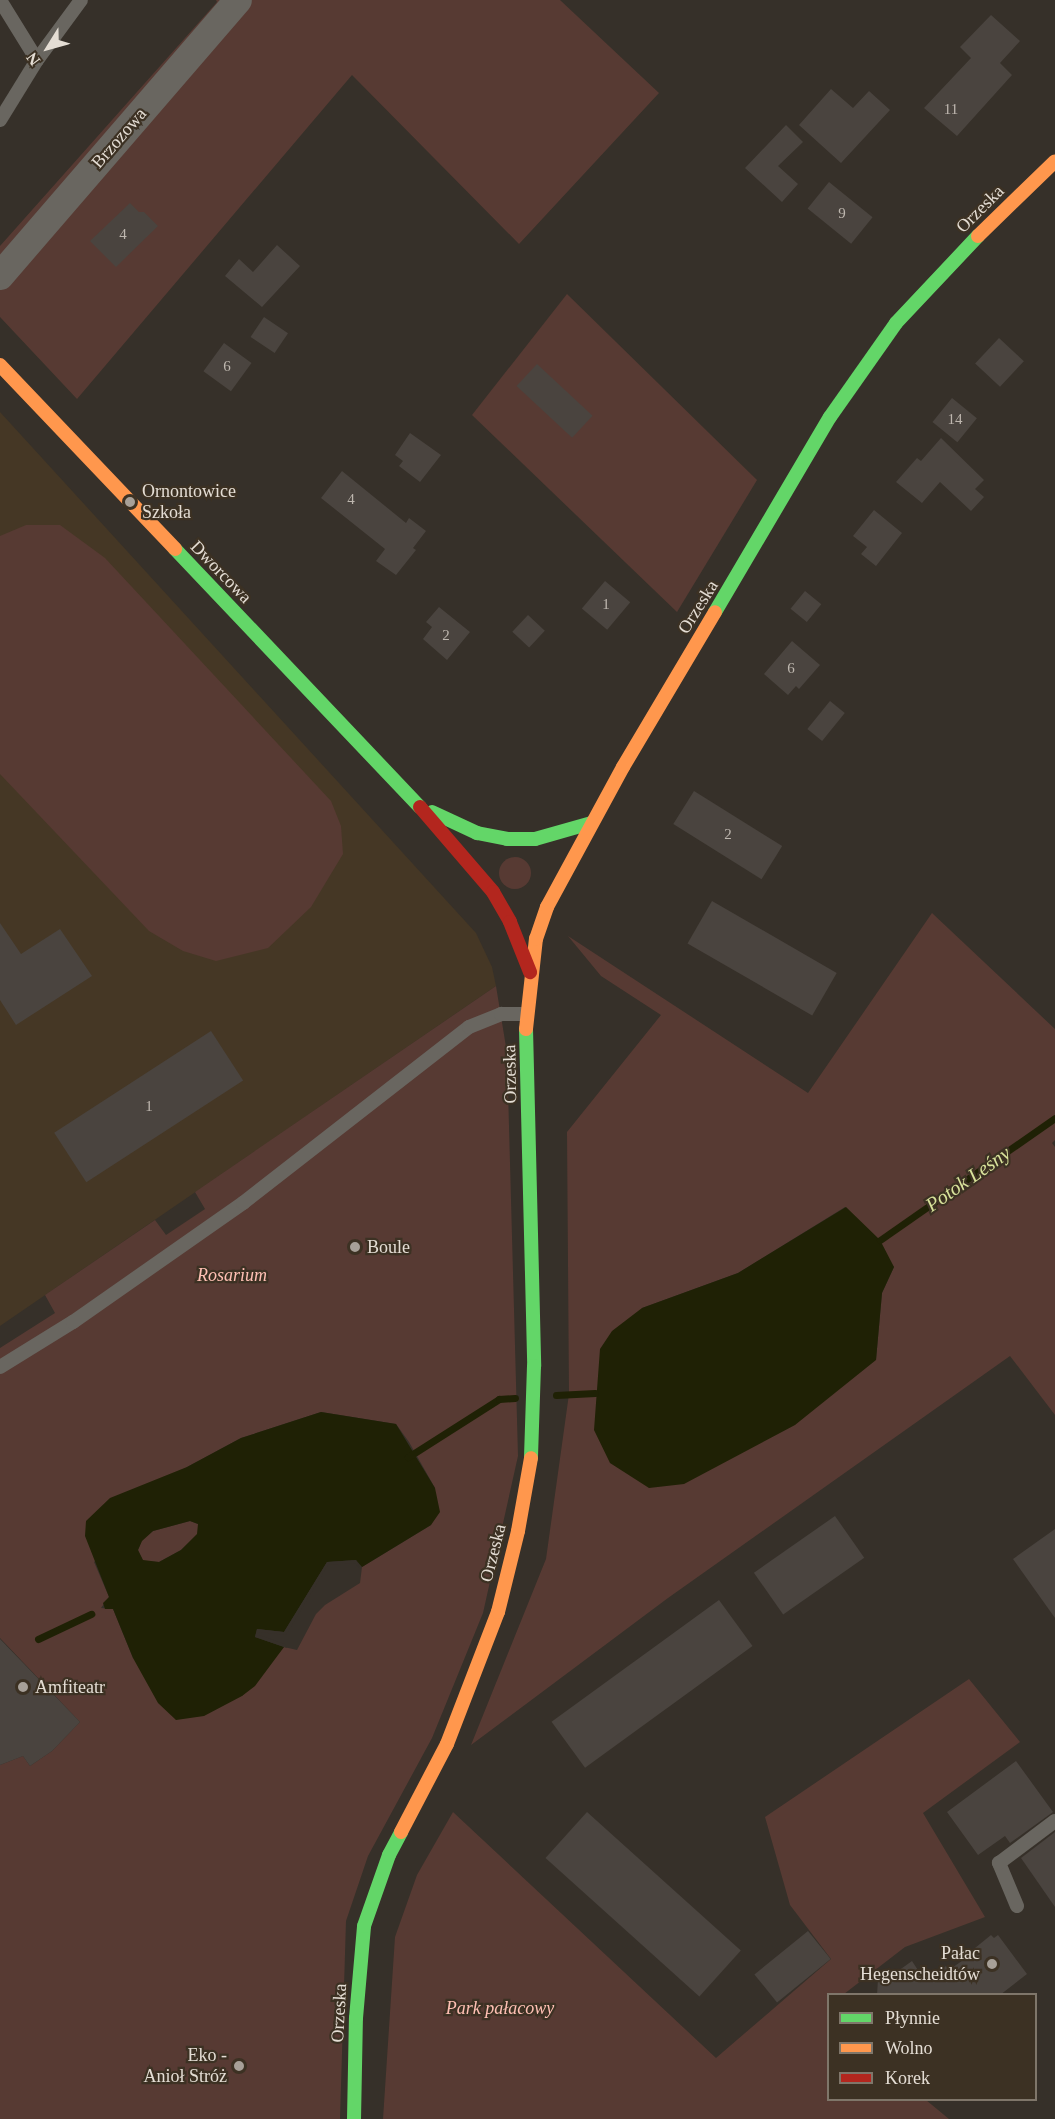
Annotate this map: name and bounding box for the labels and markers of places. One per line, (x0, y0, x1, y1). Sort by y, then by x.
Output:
place label: Ornontowice Szkoła (142, 481, 236, 524)
marker: Ornontowice Szkoła (123, 495, 137, 509)
place label: Boule (367, 1236, 410, 1258)
marker: Boule (348, 1240, 362, 1254)
place label: Amfiteatr (35, 1676, 105, 1698)
marker: Amfiteatr (16, 1680, 30, 1694)
place label: Pałac Hegenscheidtów (860, 1943, 980, 1986)
marker: Pałac Hegenscheidtów (985, 1957, 999, 1971)
place label: Eko - Anioł Stróż (144, 2045, 227, 2088)
marker: Eko - Anioł Stróż (232, 2059, 246, 2073)

